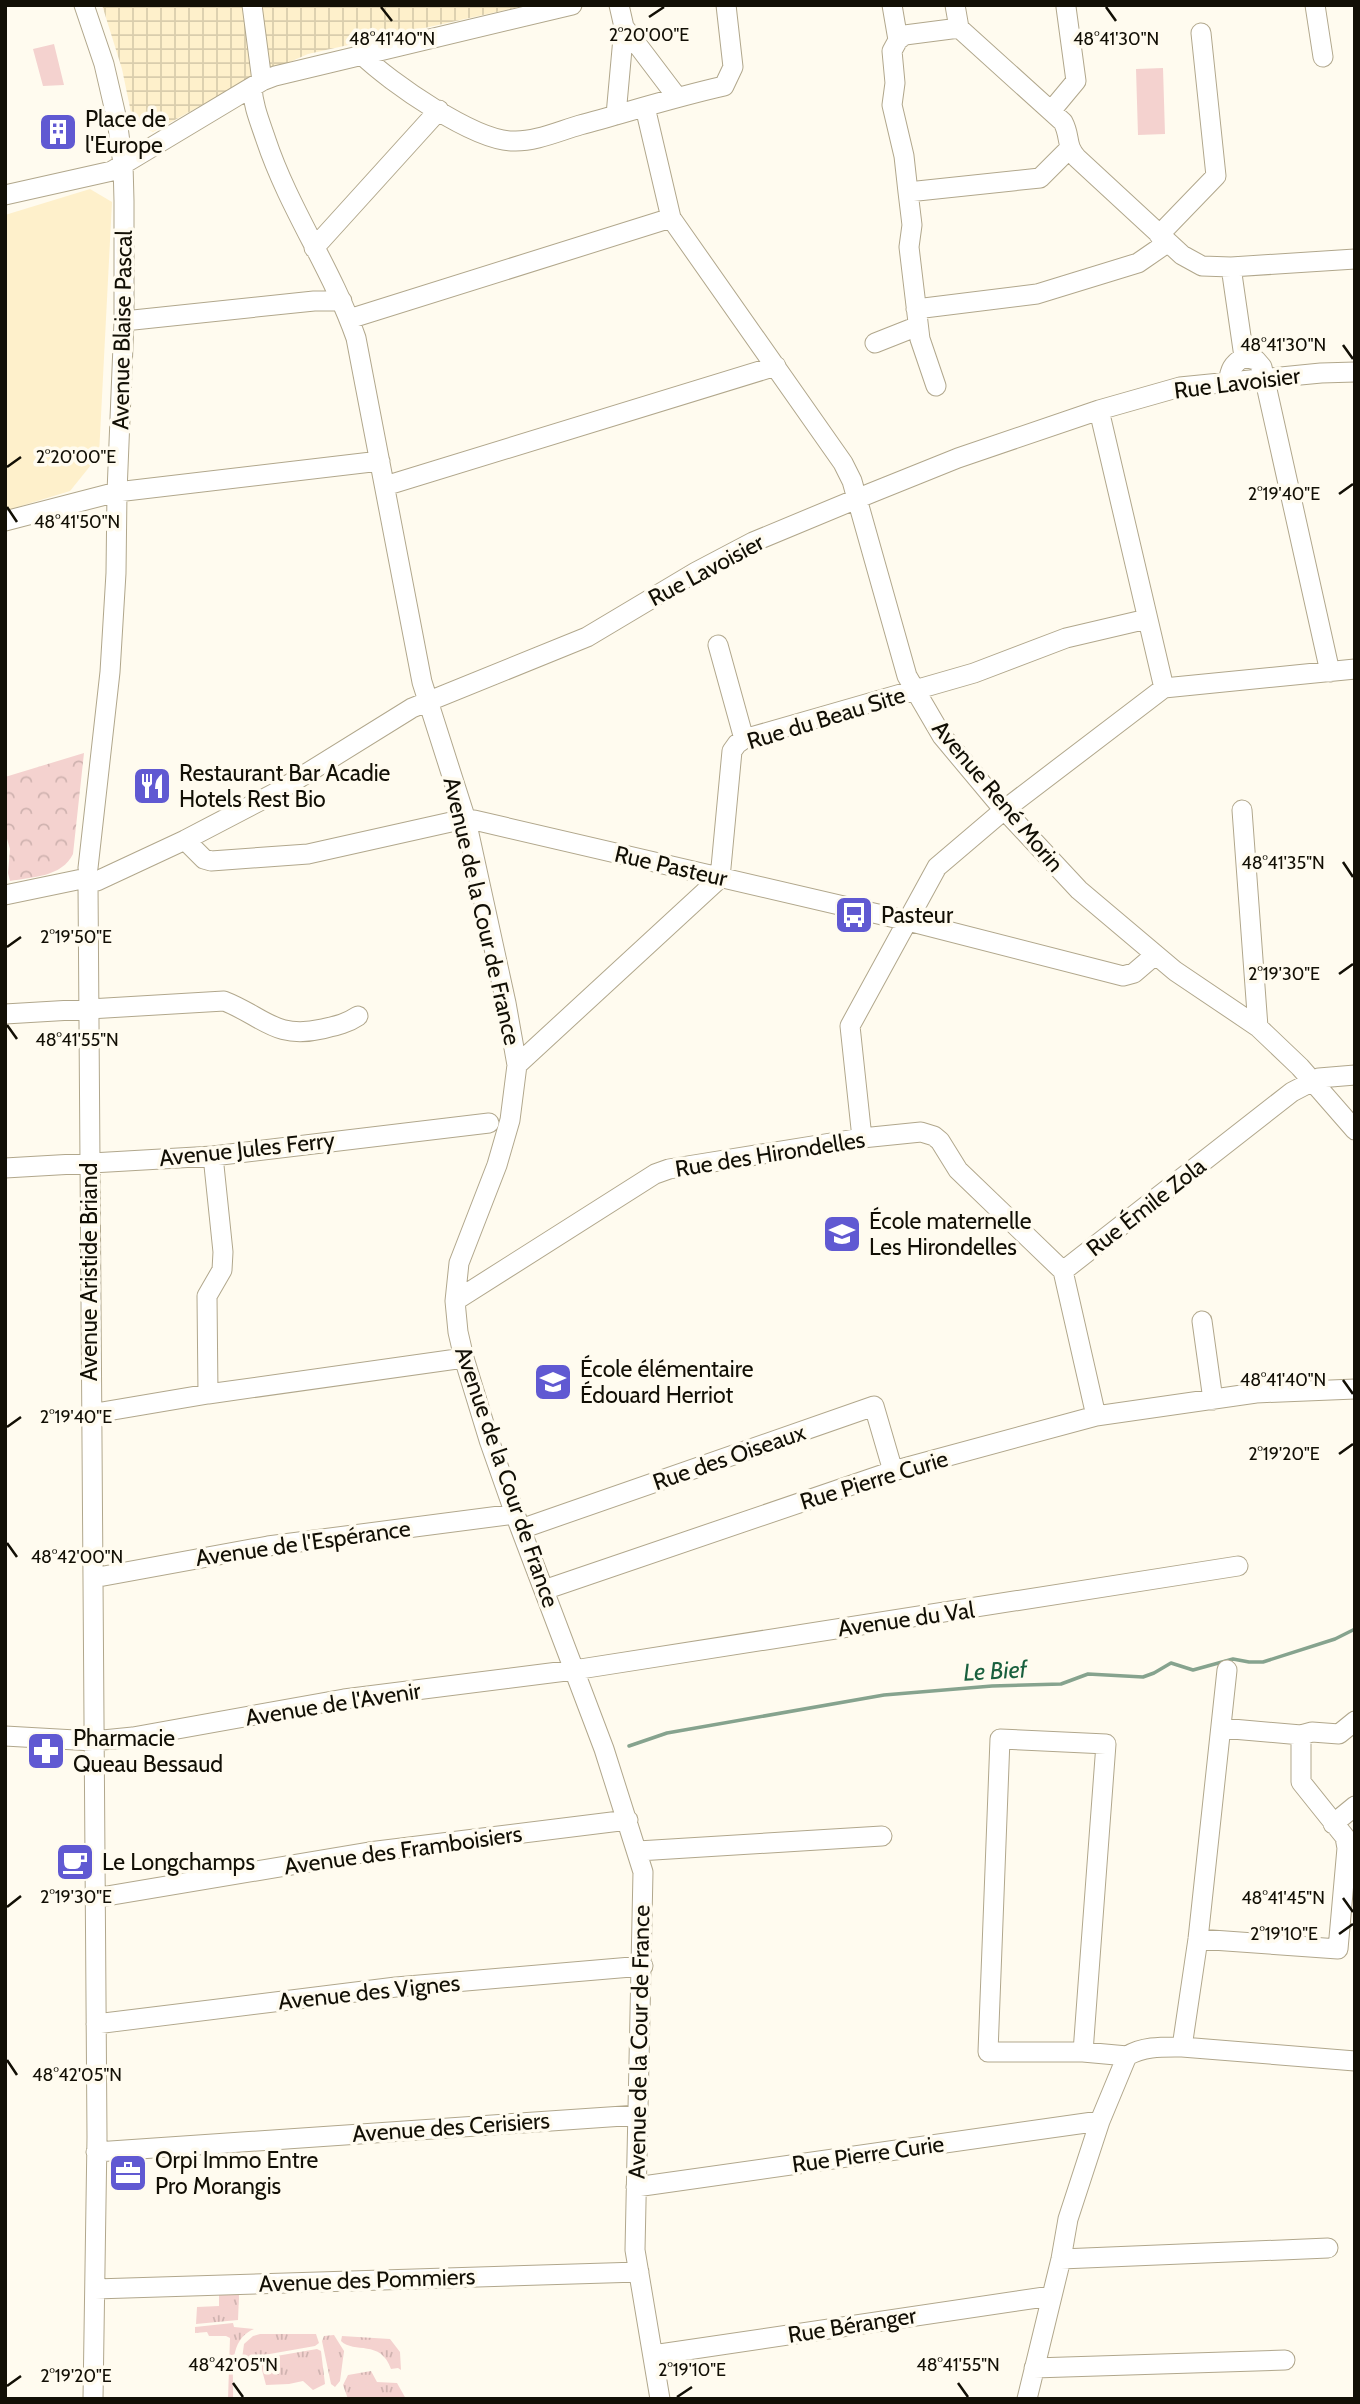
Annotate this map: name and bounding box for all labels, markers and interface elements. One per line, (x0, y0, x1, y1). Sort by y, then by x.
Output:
text: 2°20'00"E (609, 24, 689, 46)
text: 48°41'40"N (349, 28, 435, 50)
text: 48°41'30"N (1073, 28, 1159, 50)
place label: Place de l'Europe (85, 105, 167, 159)
building icon: Place de l'Europe (37, 111, 79, 153)
street label: Avenue Blaise Pascal (106, 229, 138, 430)
text: 48°41'30"N (1240, 334, 1326, 356)
street label: Rue Lavoisier (1172, 361, 1302, 405)
text: 2°20'00"E (36, 446, 116, 468)
text: 2°19'40"E (1248, 483, 1320, 505)
text: 48°41'50"N (34, 511, 120, 533)
street label: Rue Lavoisier (643, 528, 769, 612)
street label: Rue du Beau Site (744, 681, 909, 755)
street label: Avenue René Morin (926, 715, 1070, 877)
place label: Restaurant Bar Acadie Hotels Rest Bio (179, 759, 391, 813)
restaurant icon: Restaurant Bar Acadie Hotels Rest Bio (131, 765, 173, 807)
street label: Avenue de la Cour de France (438, 774, 527, 1048)
street label: Rue Pasteur (612, 839, 731, 893)
text: 48°41'35"N (1241, 852, 1325, 874)
bus stop icon: Pasteur (833, 894, 875, 936)
place label: Pasteur (881, 901, 954, 929)
text: 2°19'50"E (40, 926, 112, 948)
text: 2°19'30"E (1248, 963, 1320, 985)
text: 48°41'55"N (35, 1029, 119, 1051)
street label: Rue des Hirondelles (673, 1125, 867, 1183)
street label: Avenue Jules Ferry (158, 1126, 337, 1172)
street label: Rue Émile Zola (1080, 1151, 1211, 1262)
street label: Avenue Aristide Briand (75, 1163, 103, 1381)
place label: École maternelle Les Hirondelles (869, 1206, 1032, 1261)
school or university icon: École maternelle Les Hirondelles (821, 1213, 863, 1255)
street label: Avenue de la Cour de France (449, 1343, 565, 1611)
place label: École élémentaire Édouard Herriot (580, 1354, 754, 1409)
school or university icon: École élémentaire Édouard Herriot (532, 1361, 574, 1403)
text: 48°41'40"N (1240, 1369, 1326, 1391)
text: 2°19'40"E (40, 1406, 112, 1428)
street label: Rue des Oiseaux (649, 1418, 809, 1496)
text: 2°19'20"E (1248, 1443, 1320, 1465)
street label: Rue Pierre Curie (797, 1444, 952, 1516)
street label: Avenue de l'Espérance (194, 1514, 413, 1572)
text: 48°42'00"N (31, 1546, 123, 1568)
street label: Avenue du Val (836, 1595, 977, 1642)
water label: Le Bief (962, 1654, 1029, 1687)
street label: Avenue de l'Avenir (243, 1676, 423, 1732)
place label: Pharmacie Queau Bessaud (73, 1724, 223, 1778)
pharmacy icon: Pharmacie Queau Bessaud (25, 1730, 67, 1772)
street label: Avenue des Framboisiers (282, 1819, 524, 1881)
cafe icon: Le Longchamps (54, 1841, 96, 1883)
place label: Le Longchamps (102, 1848, 255, 1876)
text: 2°19'30"E (40, 1886, 112, 1908)
text: 48°41'45"N (1241, 1887, 1325, 1909)
street label: Avenue de la Cour de France (623, 1904, 655, 2179)
text: 2°19'10"E (1250, 1923, 1318, 1945)
street label: Avenue des Vignes (277, 1969, 461, 2015)
text: 48°42'05"N (32, 2064, 122, 2086)
street label: Avenue des Cerisiers (351, 2106, 551, 2148)
street label: Rue Pierre Curie (790, 2129, 946, 2179)
place label: Orpi Immo Entre Pro Morangis (155, 2146, 318, 2200)
office icon: Orpi Immo Entre Pro Morangis (107, 2152, 149, 2194)
street label: Avenue des Pommiers (258, 2262, 476, 2298)
street label: Rue Béranger (786, 2301, 919, 2349)
text: 48°42'05"N (188, 2354, 278, 2376)
text: 48°41'55"N (916, 2354, 1000, 2376)
text: 2°19'10"E (658, 2359, 726, 2381)
text: 2°19'20"E (40, 2365, 112, 2387)

